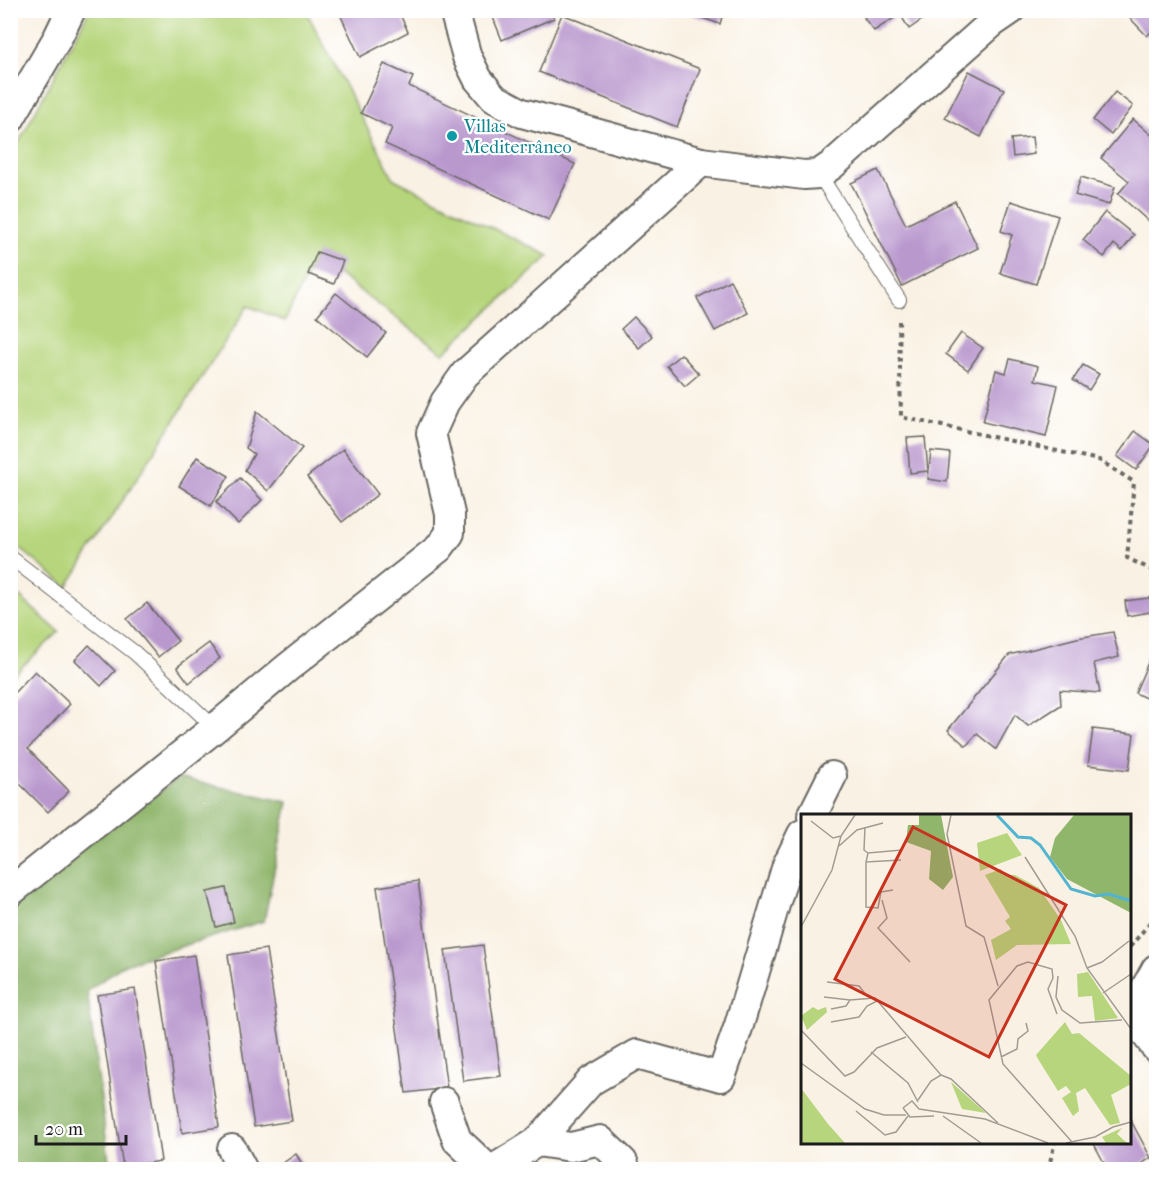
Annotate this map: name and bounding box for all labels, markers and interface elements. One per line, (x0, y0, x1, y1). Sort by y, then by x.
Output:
place label: Villas Mediterrâneo (463, 116, 572, 158)
marker: Villas Mediterrâneo (445, 129, 459, 143)
inset map (801, 814, 1131, 1144)
scale bar (36, 1108, 126, 1146)
text: 20 m (45, 1119, 83, 1140)

